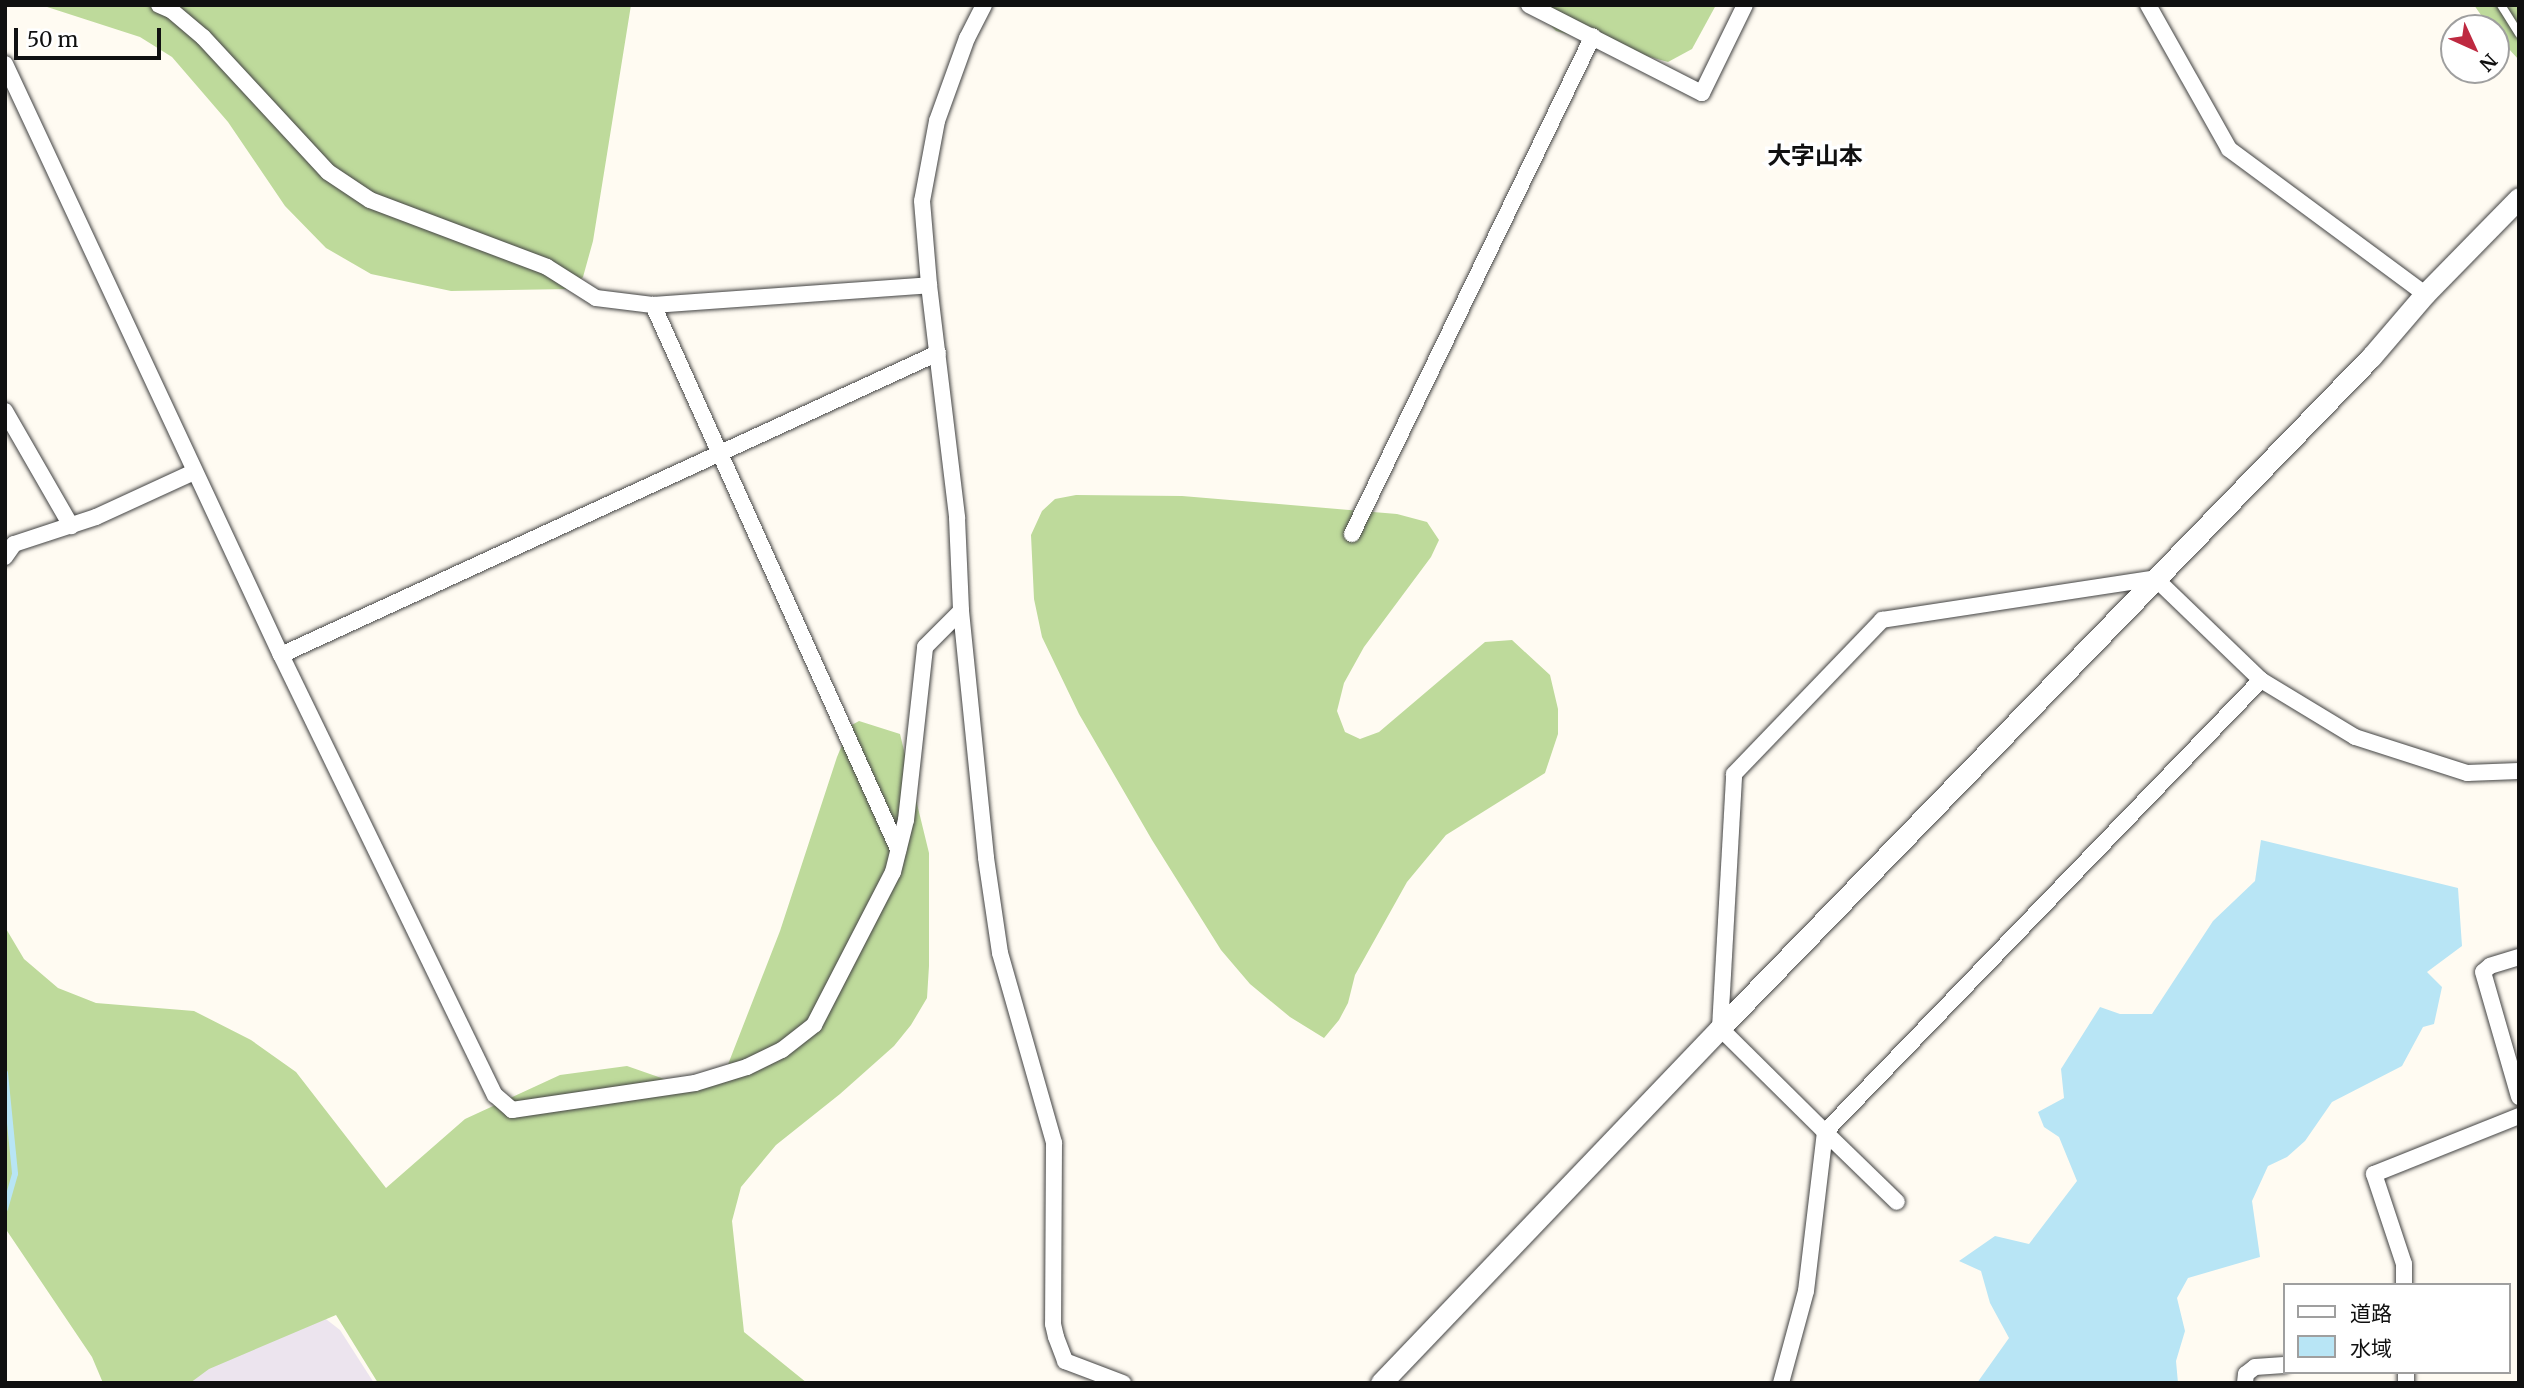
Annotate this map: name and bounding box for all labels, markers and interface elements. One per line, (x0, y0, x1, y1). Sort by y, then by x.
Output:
scale bar (18, 14, 164, 58)
north arrow (2440, 14, 2510, 84)
text: 50 m (27, 26, 78, 53)
text: N (2475, 49, 2502, 76)
district label: 大字山本 (1767, 142, 1863, 170)
legend (2282, 1283, 2510, 1374)
text: 道路 (2350, 1300, 2392, 1327)
text: 水域 (2350, 1335, 2392, 1362)

